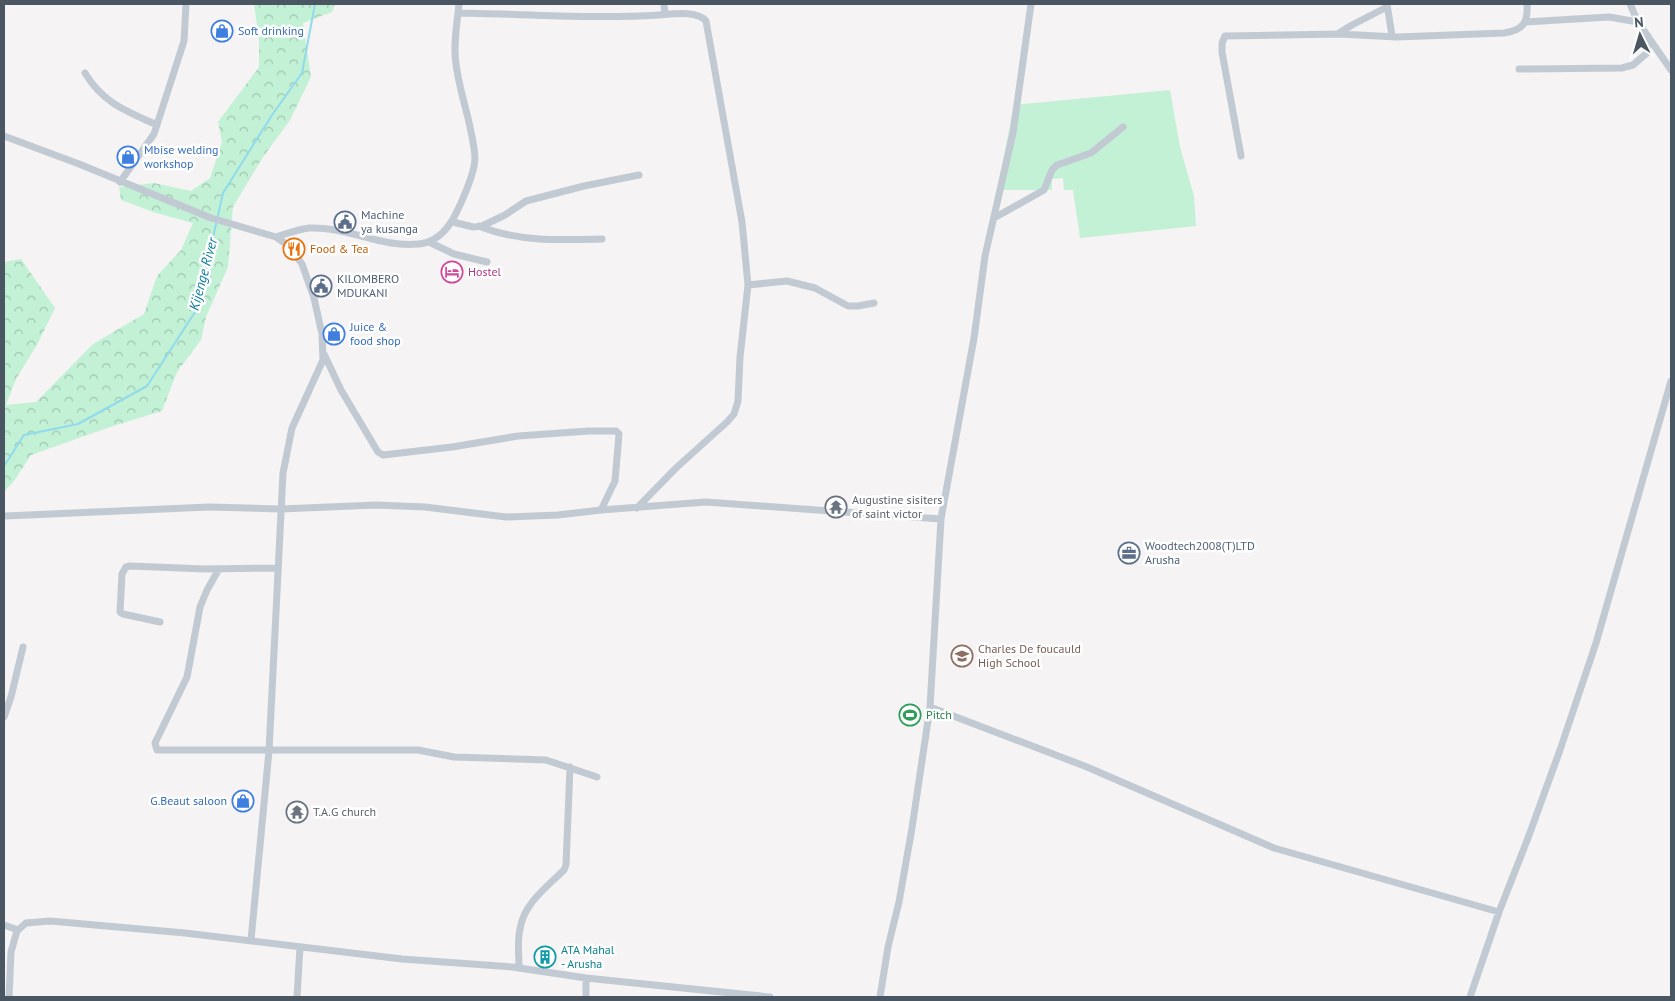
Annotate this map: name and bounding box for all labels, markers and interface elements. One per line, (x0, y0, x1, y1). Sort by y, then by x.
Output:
north arrow (1615, 10, 1665, 60)
text: N (1633, 13, 1644, 31)
shop icon: Soft drinking (210, 19, 234, 43)
place label: Soft drinking (238, 23, 304, 38)
place label: Mbise welding workshop (144, 142, 219, 171)
shop icon: Mbise welding workshop (116, 145, 140, 169)
place label: Machine ya kusanga (361, 207, 418, 236)
public building icon: Machine ya kusanga (333, 210, 357, 234)
water label: Kijenge River (185, 234, 222, 312)
restaurant icon: Food & Tea (282, 237, 306, 261)
place label: Food & Tea (310, 241, 369, 256)
hotel icon: Hostel (440, 260, 464, 284)
place label: Hostel (468, 264, 502, 279)
place label: KILOMBERO MDUKANI (337, 271, 399, 300)
public building icon: KILOMBERO MDUKANI (309, 274, 333, 298)
place label: Juice & food shop (349, 319, 401, 348)
shop icon: Juice & food shop (322, 322, 346, 346)
place label: Augustine sisiters of saint victor (852, 492, 942, 521)
temple icon: Augustine sisiters of saint victor (824, 495, 848, 519)
place label: Woodtech2008(T)LTD Arusha (1145, 538, 1255, 567)
office icon: Woodtech2008(T)LTD Arusha (1117, 541, 1141, 565)
place label: Charles De foucauld High School (978, 641, 1081, 670)
school or university icon: Charles De foucauld High School (950, 644, 974, 668)
sports icon: Pitch (898, 703, 922, 727)
place label: Pitch (926, 707, 952, 722)
shop icon: G.Beaut saloon (231, 789, 255, 813)
place label: G.Beaut saloon (150, 793, 227, 808)
temple icon: T.A.G church (285, 800, 309, 824)
place label: T.A.G church (313, 804, 376, 819)
place label: ATA Mahal - Arusha (561, 942, 615, 971)
building icon: ATA Mahal - Arusha (533, 945, 557, 969)

